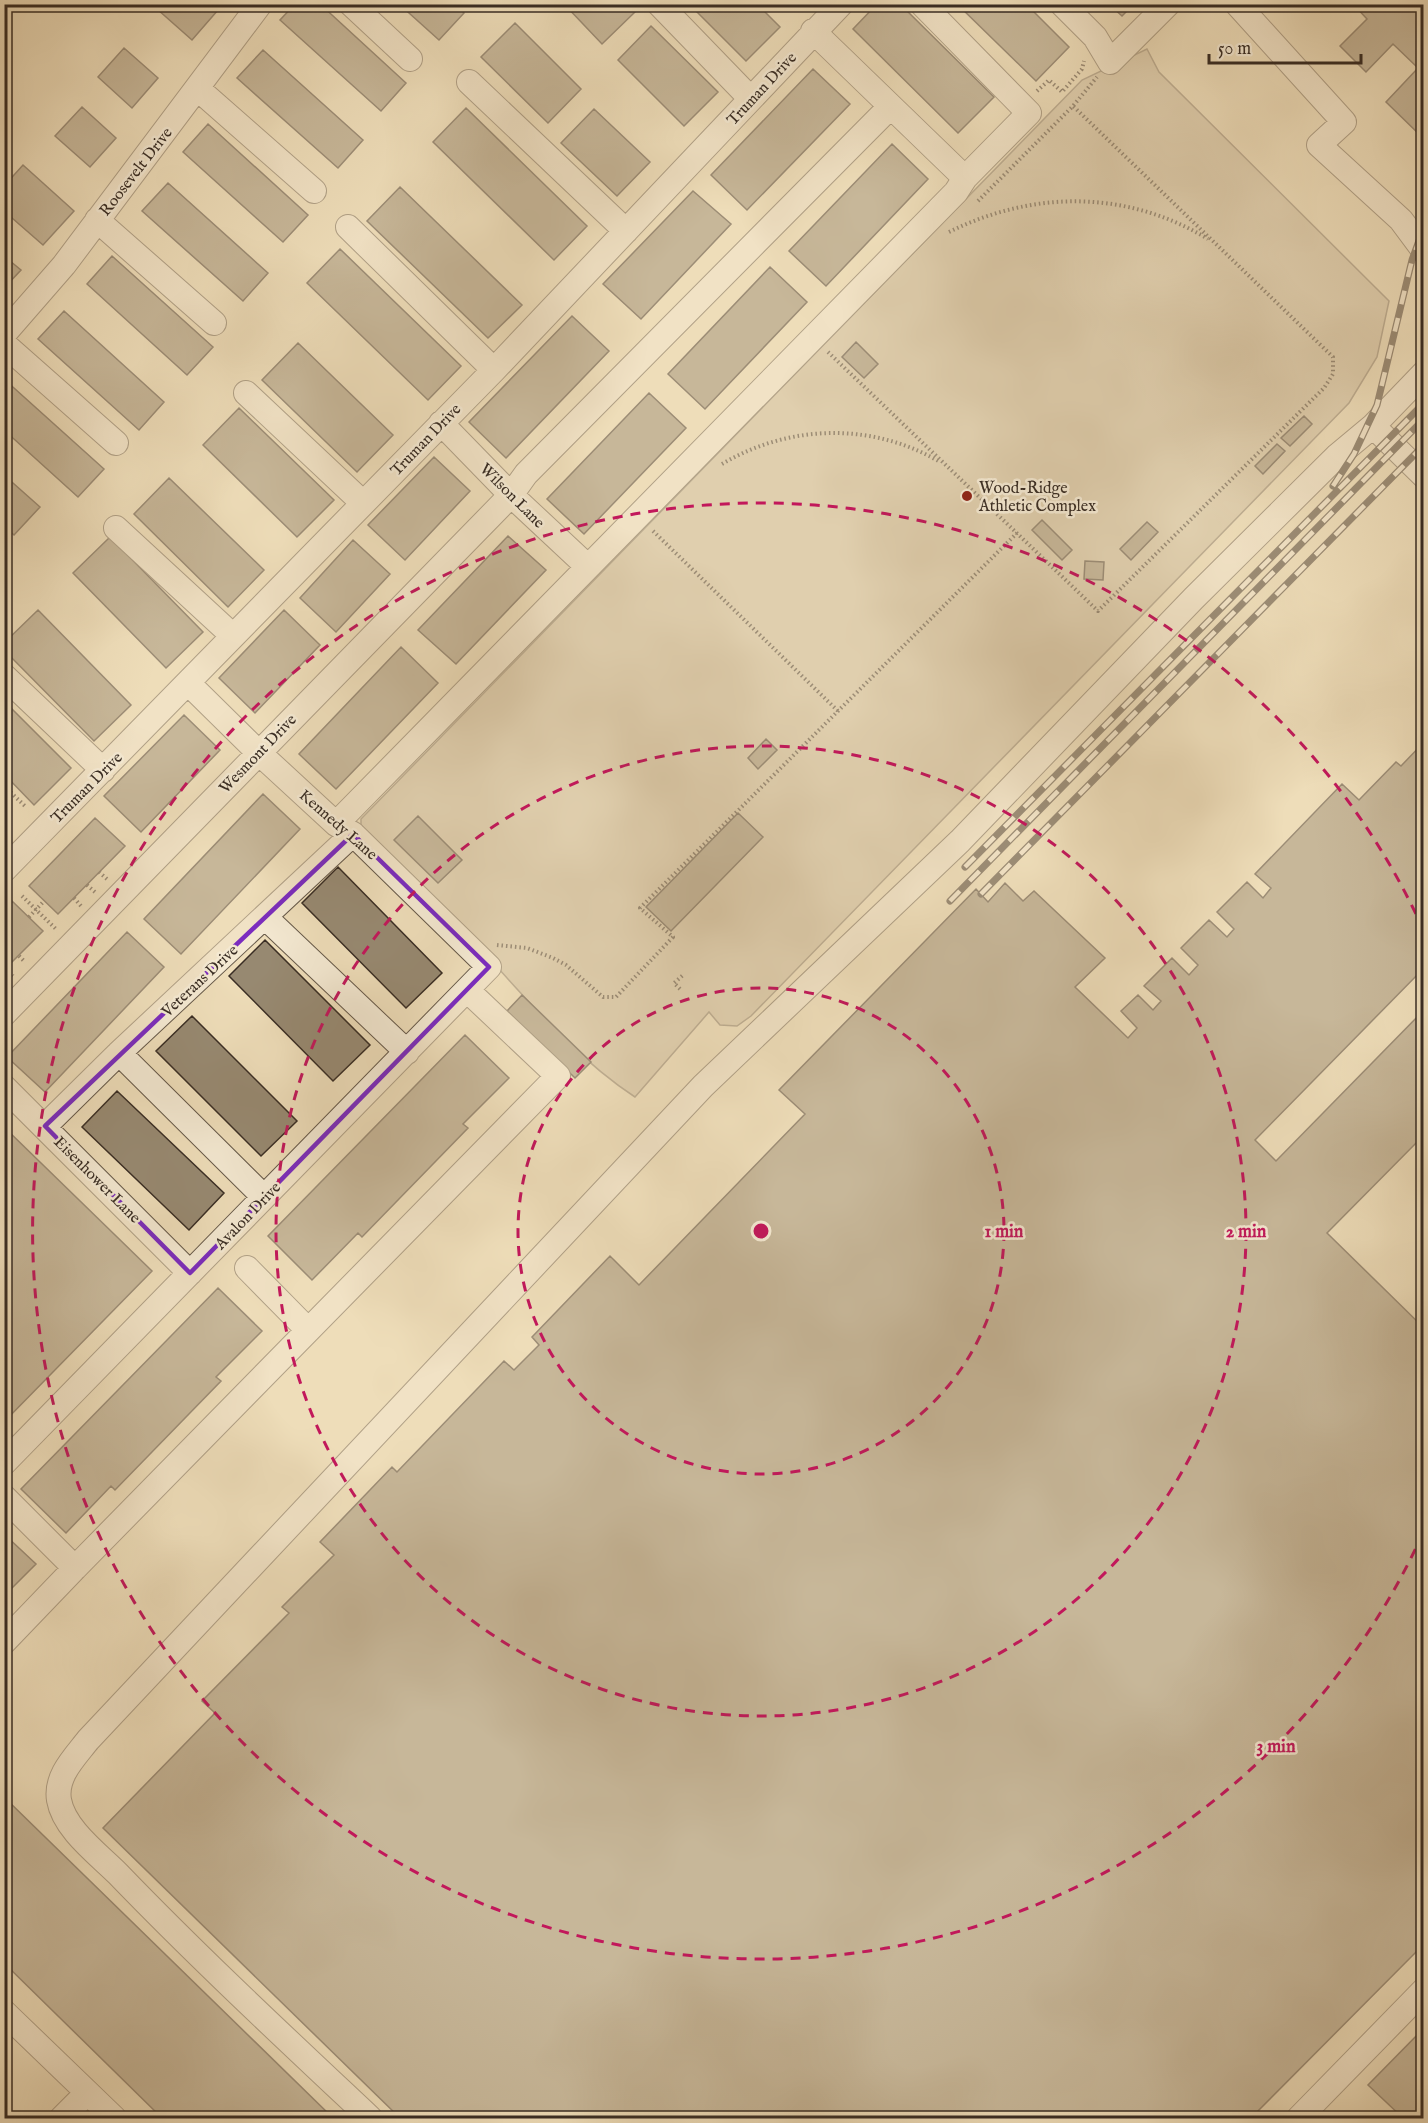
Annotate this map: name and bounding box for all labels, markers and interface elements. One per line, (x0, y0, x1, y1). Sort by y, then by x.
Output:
scale bar (1209, 27, 1360, 65)
text: 50 m (1218, 38, 1251, 61)
street label: Truman Drive (723, 48, 802, 130)
street label: Roosevelt Drive (96, 124, 177, 221)
street label: Truman Drive (387, 400, 466, 481)
street label: Wilson Lane (475, 460, 548, 533)
place label: Wood-Ridge Athletic Complex (978, 479, 1096, 517)
marker: Wood-Ridge Athletic Complex (960, 489, 974, 503)
street label: Wesmont Drive (215, 710, 301, 798)
street label: Truman Drive (47, 748, 127, 828)
street label: Kennedy Lane (294, 786, 381, 865)
street label: Veterans Drive (157, 941, 243, 1023)
street label: Eisenhower Lane (49, 1133, 144, 1228)
street label: Avalon Drive (210, 1178, 286, 1255)
centre of rings (751, 1221, 771, 1241)
text: 1 min (985, 1221, 1024, 1244)
text: 2 min (1226, 1221, 1267, 1244)
text: 3 min (1257, 1736, 1296, 1759)

